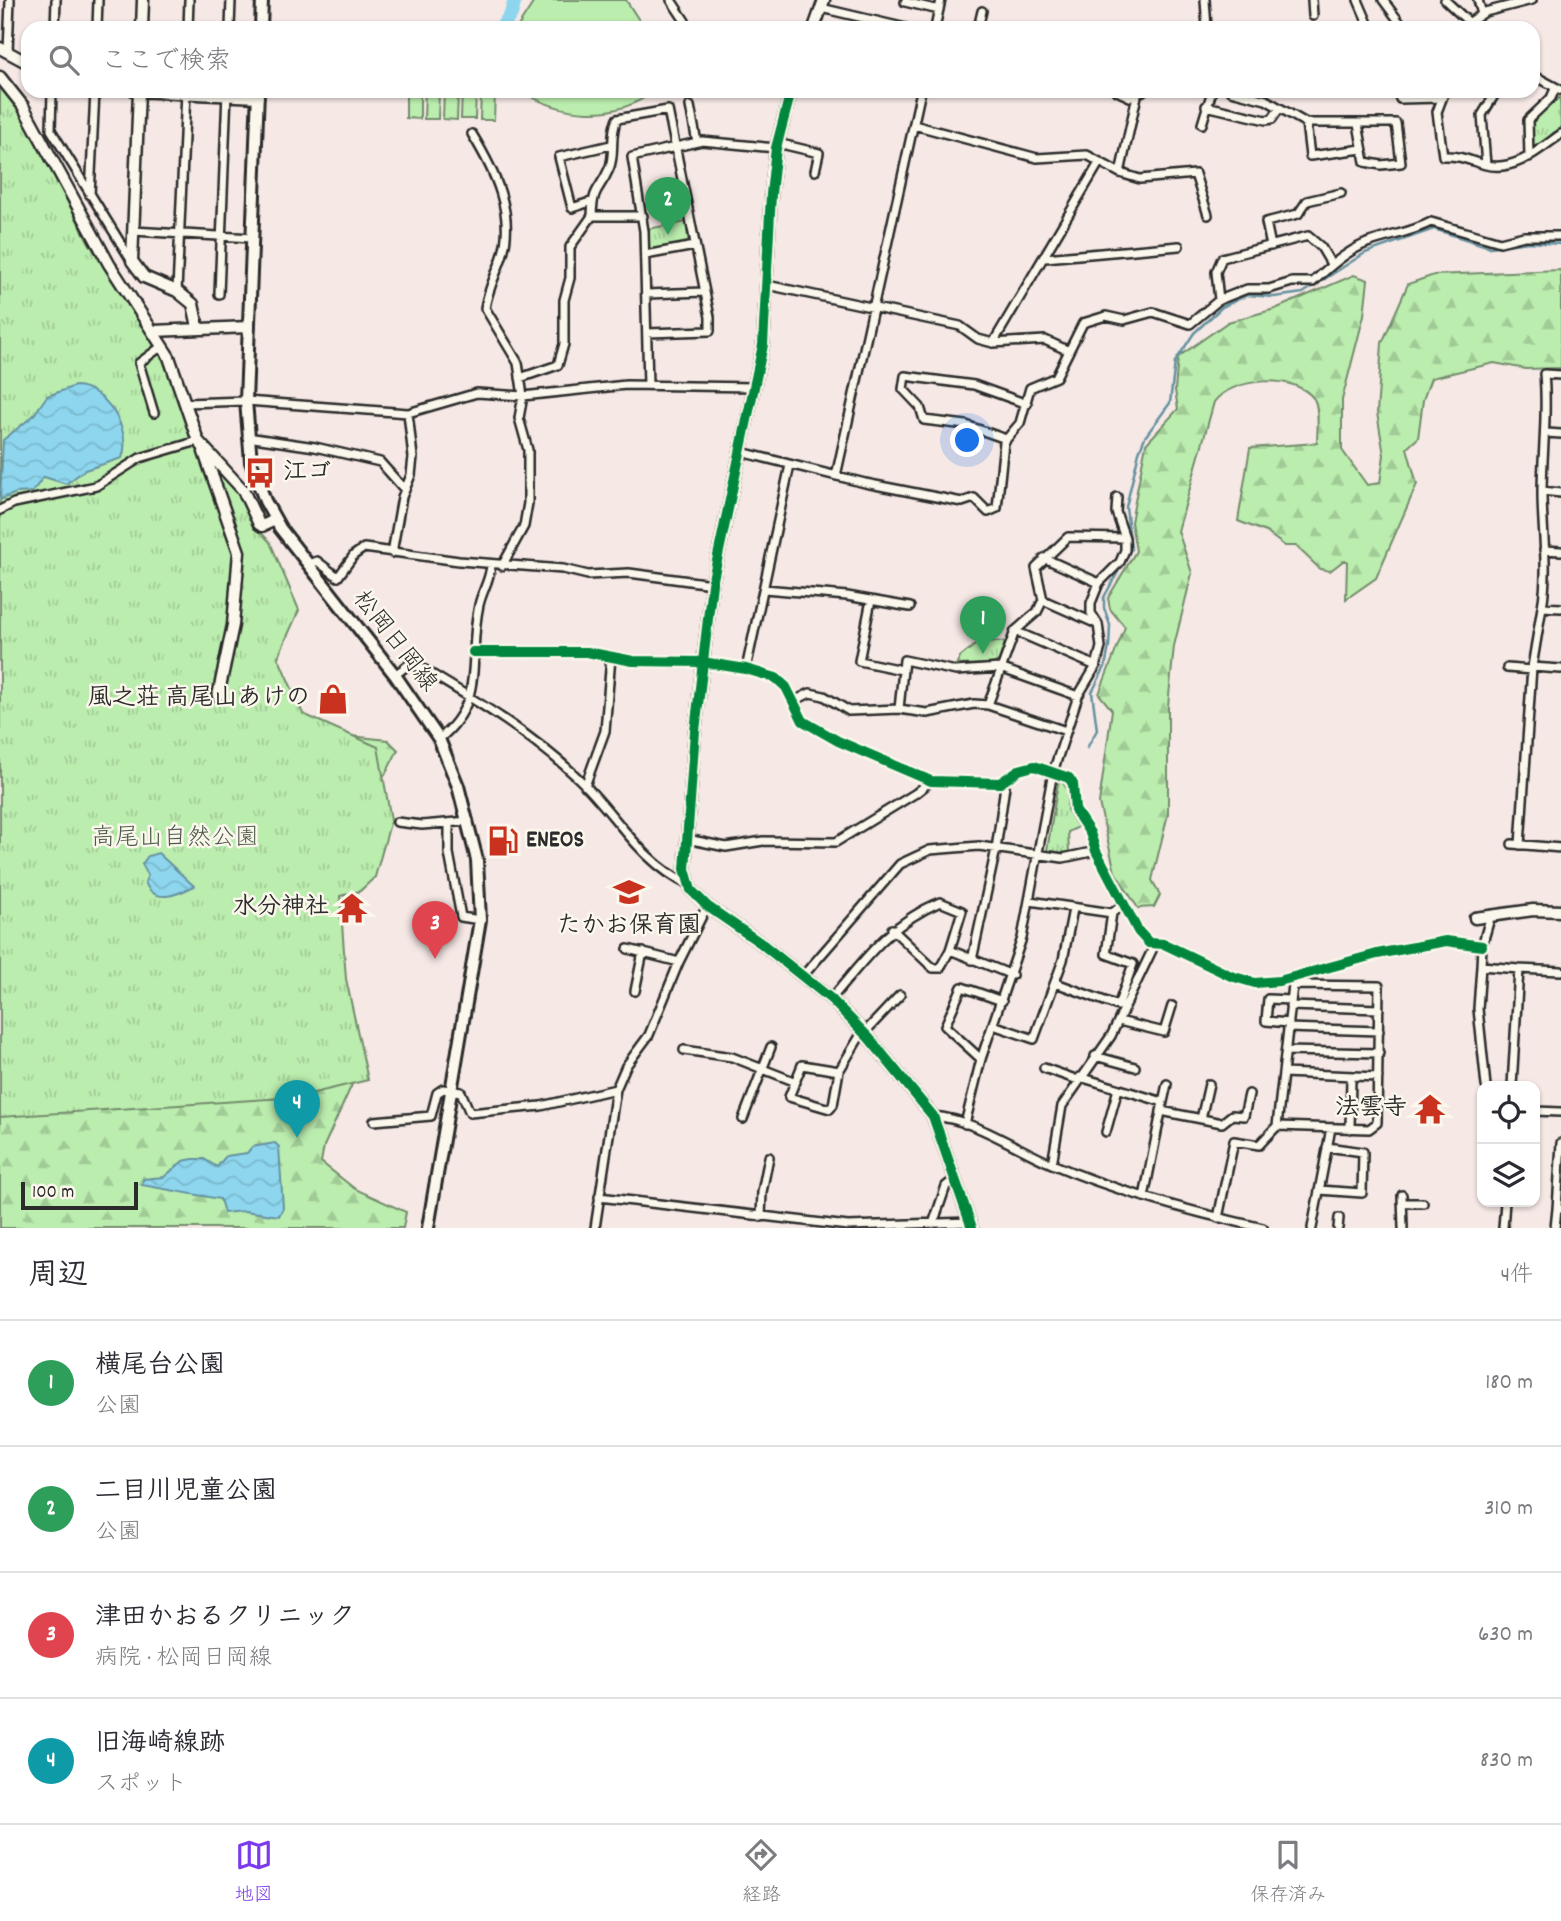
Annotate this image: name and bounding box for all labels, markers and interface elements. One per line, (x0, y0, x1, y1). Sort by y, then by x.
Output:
search box (21, 21, 1540, 98)
icon: search (45, 41, 83, 79)
text: ここで検索 (101, 44, 231, 81)
pin: 2 (645, 177, 691, 235)
your location (950, 423, 984, 457)
bus stop icon: 江ゴ (243, 456, 277, 490)
place label: 江ゴ (283, 456, 331, 490)
street label: 松岡日岡線 (344, 584, 444, 700)
pin: 1 (960, 596, 1006, 654)
place label: 風之荘 高尾山あけの (88, 682, 310, 716)
shop icon: 風之荘 高尾山あけの (316, 682, 350, 716)
park label: 高尾山自然公園 (91, 822, 259, 856)
fuel station icon: ENEOS (486, 824, 520, 858)
place label: ENEOS (526, 824, 584, 858)
school or university icon: たかお保育園 (612, 875, 646, 909)
place label: 水分神社 (233, 891, 329, 925)
temple icon: 水分神社 (335, 891, 369, 925)
pin: 3 (412, 901, 458, 959)
place label: たかお保育園 (557, 910, 701, 944)
pin: 4 (274, 1080, 320, 1138)
map controls (1477, 1081, 1540, 1207)
button: locate (1477, 1081, 1540, 1144)
place label: 法雲寺 (1335, 1092, 1407, 1126)
temple icon: 法雲寺 (1413, 1092, 1447, 1126)
button: layers (1477, 1144, 1540, 1207)
scale bar (21, 1179, 138, 1211)
text: 100 m (32, 1180, 74, 1207)
text: 周辺 (28, 1256, 88, 1299)
text: 4件 (1500, 1260, 1533, 1293)
text: 横尾台公園 (95, 1348, 225, 1385)
text: 1 (48, 1367, 54, 1400)
text: 180 m (1485, 1367, 1533, 1400)
text: 公園 (95, 1391, 141, 1424)
text: 二目川児童公園 (95, 1474, 277, 1511)
text: 2 (46, 1493, 56, 1526)
text: 310 m (1484, 1493, 1533, 1526)
text: 公園 (95, 1517, 141, 1550)
text: 津田かおるクリニック (95, 1600, 355, 1637)
text: 3 (46, 1619, 56, 1652)
text: 630 m (1478, 1619, 1533, 1652)
text: 病院 · 松岡日岡線 (95, 1643, 272, 1676)
text: 旧海崎線跡 (95, 1726, 225, 1763)
text: 4 (46, 1745, 56, 1778)
text: 830 m (1480, 1745, 1533, 1778)
text: スポット (95, 1769, 187, 1802)
tab: 地図 (235, 1836, 273, 1910)
tab: 経路 (742, 1836, 780, 1910)
tab: 保存済み (1250, 1836, 1326, 1910)

